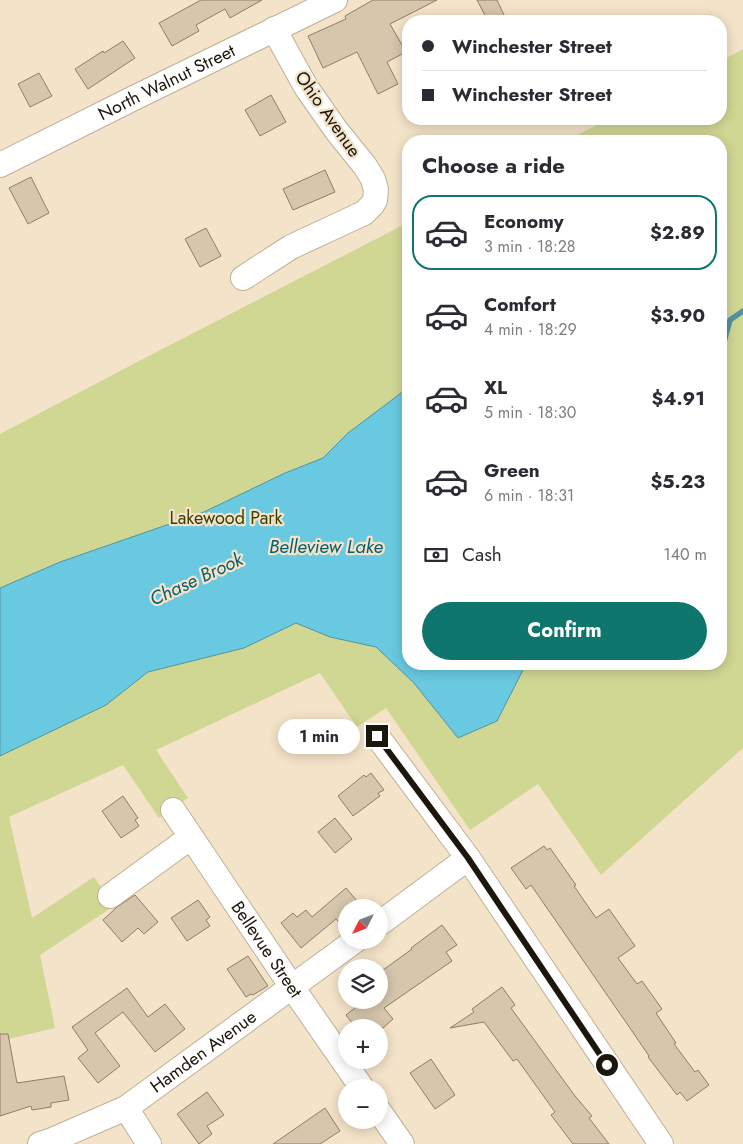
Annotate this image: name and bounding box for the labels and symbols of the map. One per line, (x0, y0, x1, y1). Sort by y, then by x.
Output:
street label: North Walnut Street (94, 37, 240, 127)
street label: Ohio Avenue (289, 66, 367, 162)
park label: Lakewood Park (170, 505, 282, 531)
water label: Belleview Lake (269, 533, 383, 560)
water label: Chase Brook (145, 545, 248, 612)
callout: 1 min (277, 718, 360, 754)
route end (366, 725, 388, 747)
street label: Bellevue Street (225, 896, 309, 1004)
north arrow (338, 899, 388, 949)
street label: Hamden Avenue (145, 1004, 262, 1099)
route start (596, 1054, 618, 1076)

